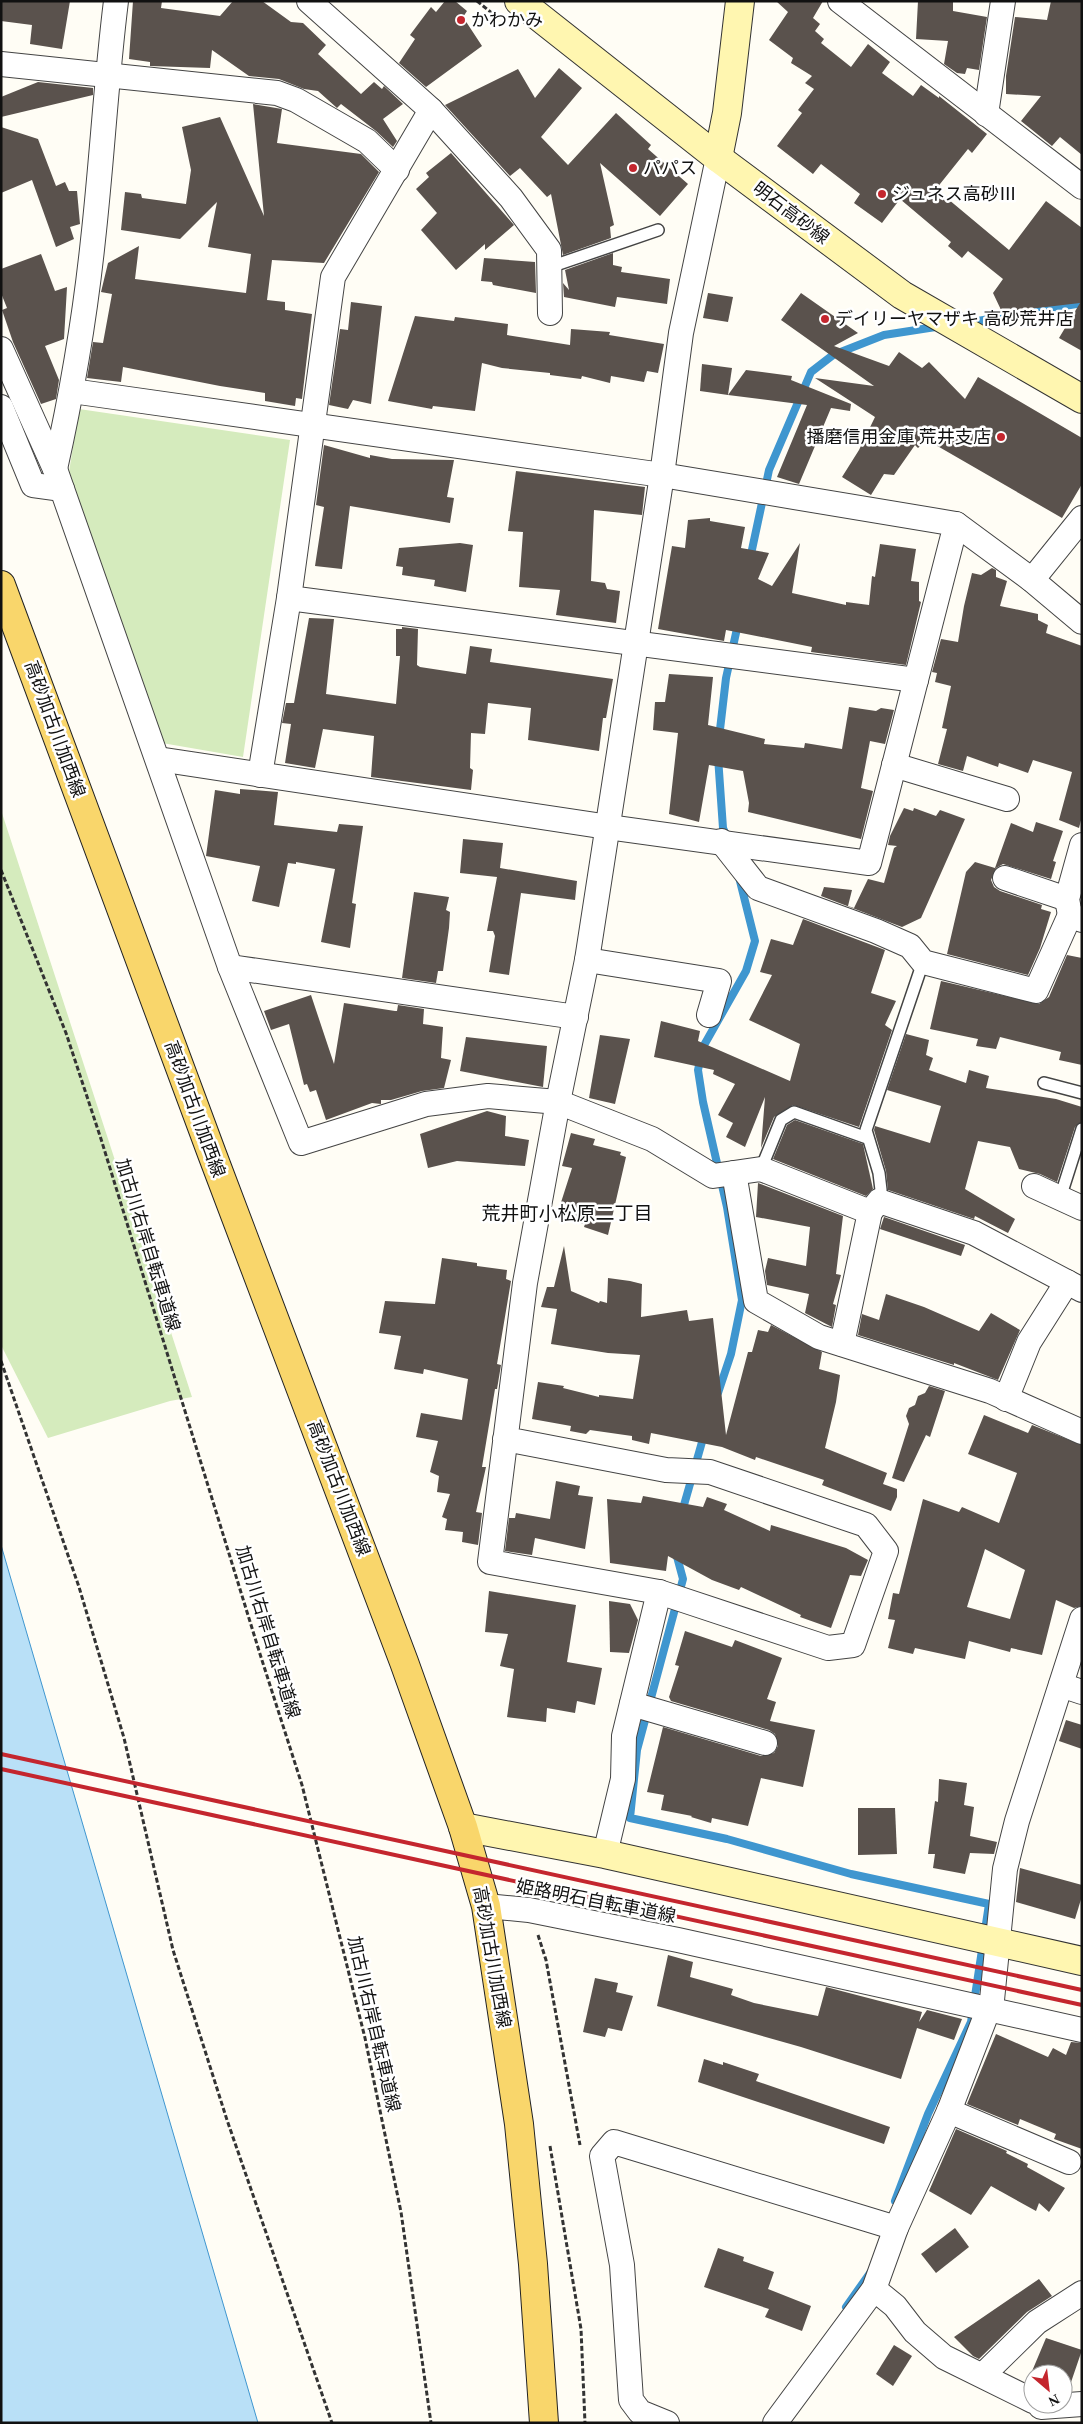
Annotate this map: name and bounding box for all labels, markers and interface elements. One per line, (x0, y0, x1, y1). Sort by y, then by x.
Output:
place label: かわかみ (471, 10, 543, 30)
marker: かわかみ (455, 14, 467, 26)
place label: パパス (643, 158, 697, 178)
marker: パパス (627, 162, 639, 174)
street label: 明石高砂線 (749, 178, 833, 248)
place label: ジュネス高砂Ⅲ (892, 184, 1017, 204)
marker: ジュネス高砂Ⅲ (876, 188, 888, 200)
place label: デイリーヤマザキ 高砂荒井店 (835, 309, 1074, 329)
marker: デイリーヤマザキ 高砂荒井店 (819, 313, 831, 325)
place label: 播磨信用金庫 荒井支店 (807, 427, 991, 447)
marker: 播磨信用金庫 荒井支店 (995, 431, 1007, 443)
street label: 高砂加古川加西線 (21, 658, 89, 800)
street label: 高砂加古川加西線 (161, 1038, 229, 1180)
street label: 加古川右岸自転車道線 (112, 1156, 184, 1334)
district label: 荒井町小松原二丁目 (481, 1203, 653, 1224)
street label: 高砂加古川加西線 (304, 1417, 374, 1559)
street label: 加古川右岸自転車道線 (232, 1543, 304, 1721)
street label: 姫路明石自転車道線 (515, 1876, 677, 1926)
street label: 高砂加古川加西線 (470, 1884, 514, 2030)
street label: 加古川右岸自転車道線 (344, 1934, 404, 2114)
north arrow (1023, 2364, 1073, 2414)
text: N (1046, 2391, 1062, 2409)

